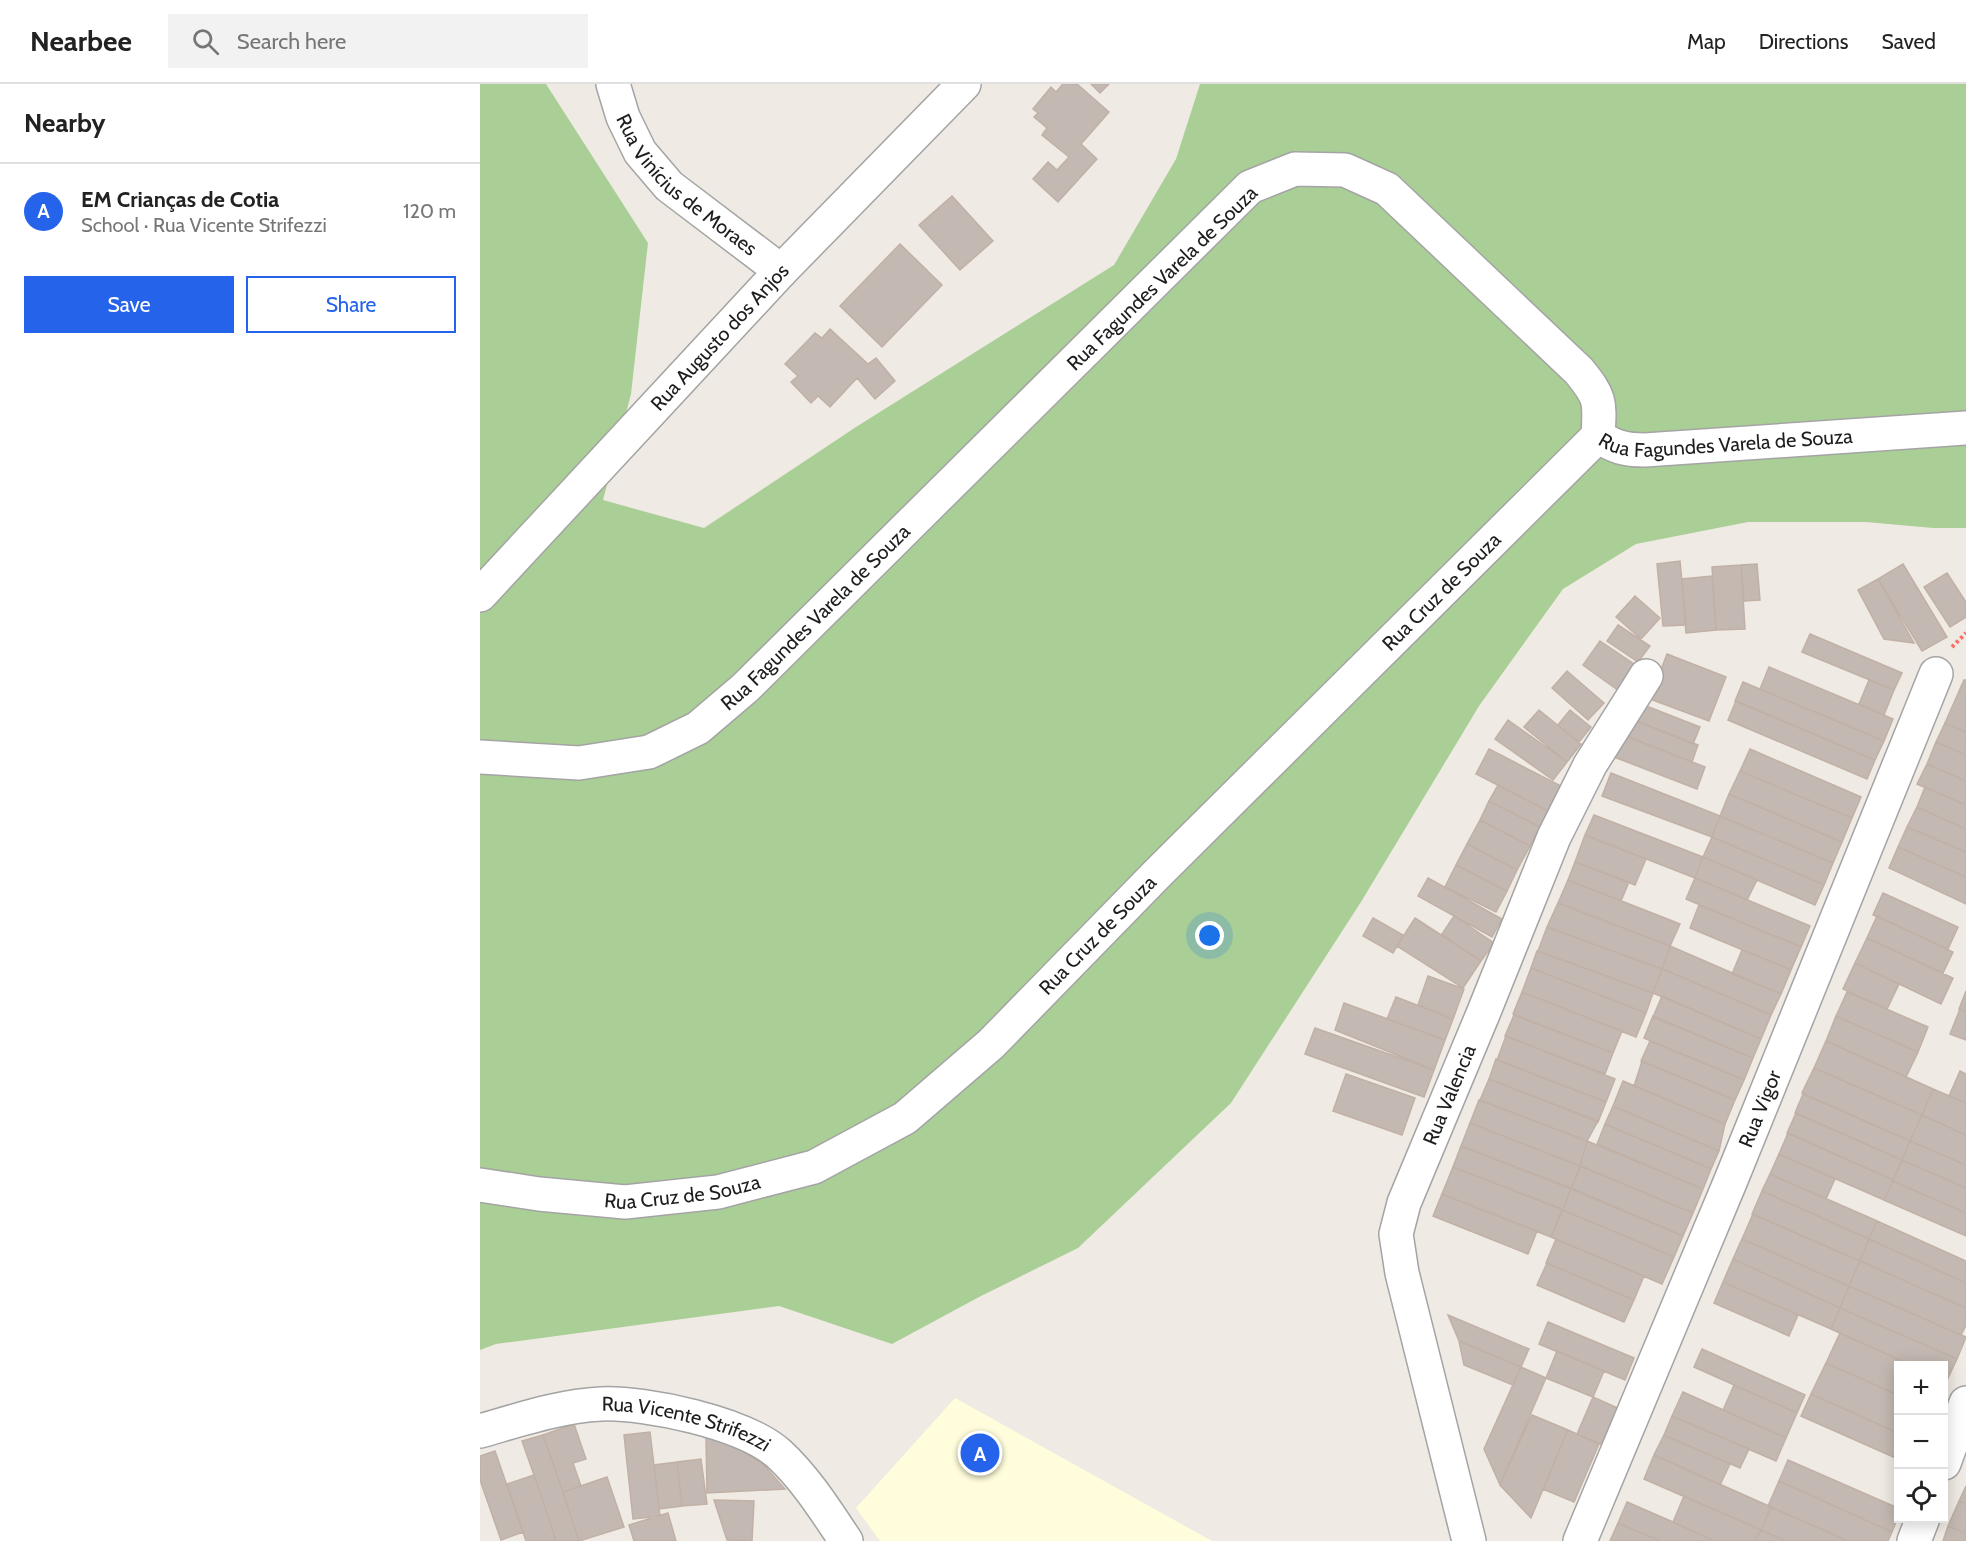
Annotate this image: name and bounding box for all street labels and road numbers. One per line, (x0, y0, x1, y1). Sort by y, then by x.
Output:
street label: Rua Vinícius de Moraes (611, 110, 762, 260)
street label: Rua Fagundes Varela de Souza (1062, 180, 1262, 375)
street label: Rua Augusto dos Anjos (646, 259, 794, 416)
street label: Rua Fagundes Varela de Souza (1594, 424, 1854, 462)
street label: Rua Fagundes Varela de Souza (716, 519, 915, 715)
street label: Rua Cruz de Souza (1377, 527, 1506, 656)
street label: Rua Cruz de Souza (1034, 870, 1161, 1000)
street label: Rua Valencia (1418, 1041, 1481, 1149)
street label: Rua Vigor (1733, 1066, 1786, 1151)
street label: Rua Cruz de Souza (603, 1169, 763, 1214)
street label: Rua Vicente Strifezzi (602, 1392, 775, 1456)

